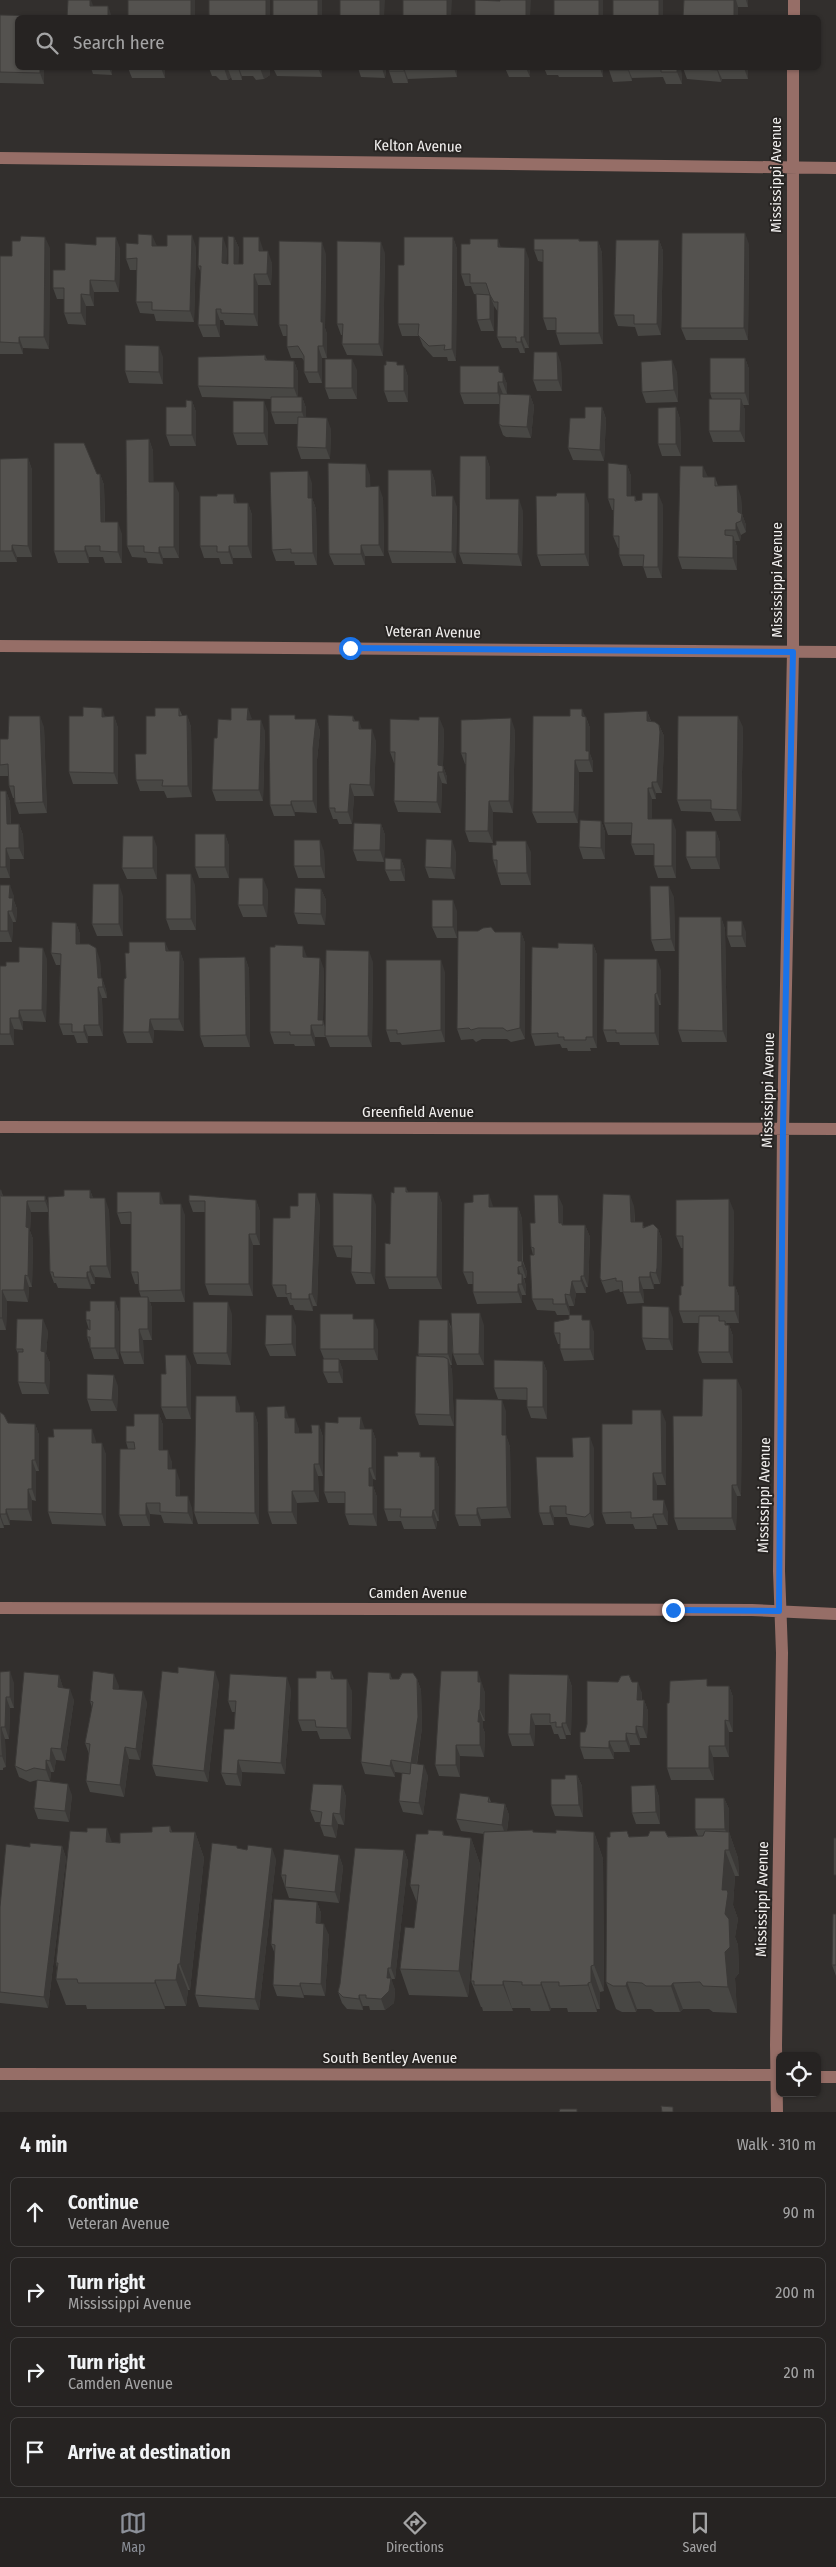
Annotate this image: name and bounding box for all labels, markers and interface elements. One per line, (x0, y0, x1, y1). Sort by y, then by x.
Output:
search box (15, 15, 821, 70)
icon: search (33, 29, 61, 57)
text: Search here (73, 31, 165, 54)
street label: Mississippi Avenue (767, 117, 785, 233)
street label: Kelton Avenue (374, 136, 462, 156)
street label: Mississippi Avenue (768, 522, 786, 638)
street label: Veteran Avenue (385, 622, 481, 642)
route start (339, 637, 362, 660)
street label: Mississippi Avenue (758, 1032, 778, 1148)
street label: Greenfield Avenue (362, 1103, 474, 1121)
street label: Mississippi Avenue (754, 1437, 774, 1553)
street label: Camden Avenue (369, 1584, 467, 1602)
route end (662, 1599, 685, 1622)
street label: Mississippi Avenue (752, 1841, 772, 1957)
street label: South Bentley Avenue (323, 2049, 457, 2067)
map controls (776, 2052, 821, 2097)
button: locate (776, 2052, 821, 2097)
text: 4 min (20, 2132, 68, 2158)
text: Walk · 310 m (737, 2135, 816, 2154)
text: Continue (68, 2191, 139, 2214)
icon: ahead (21, 2198, 49, 2226)
text: 90 m (783, 2203, 815, 2222)
text: Veteran Avenue (68, 2214, 170, 2233)
text: Turn right (68, 2271, 145, 2294)
icon: right (21, 2278, 49, 2306)
text: 200 m (775, 2283, 815, 2302)
text: Mississippi Avenue (68, 2294, 191, 2313)
text: Turn right (68, 2351, 145, 2374)
icon: right (21, 2358, 49, 2386)
text: 20 m (784, 2363, 815, 2382)
text: Camden Avenue (68, 2374, 173, 2393)
icon: arrive (21, 2438, 49, 2466)
text: Arrive at destination (68, 2441, 231, 2464)
tab: Map (119, 2509, 147, 2556)
tab: Directions (386, 2509, 444, 2556)
tab: Saved (682, 2509, 717, 2556)

